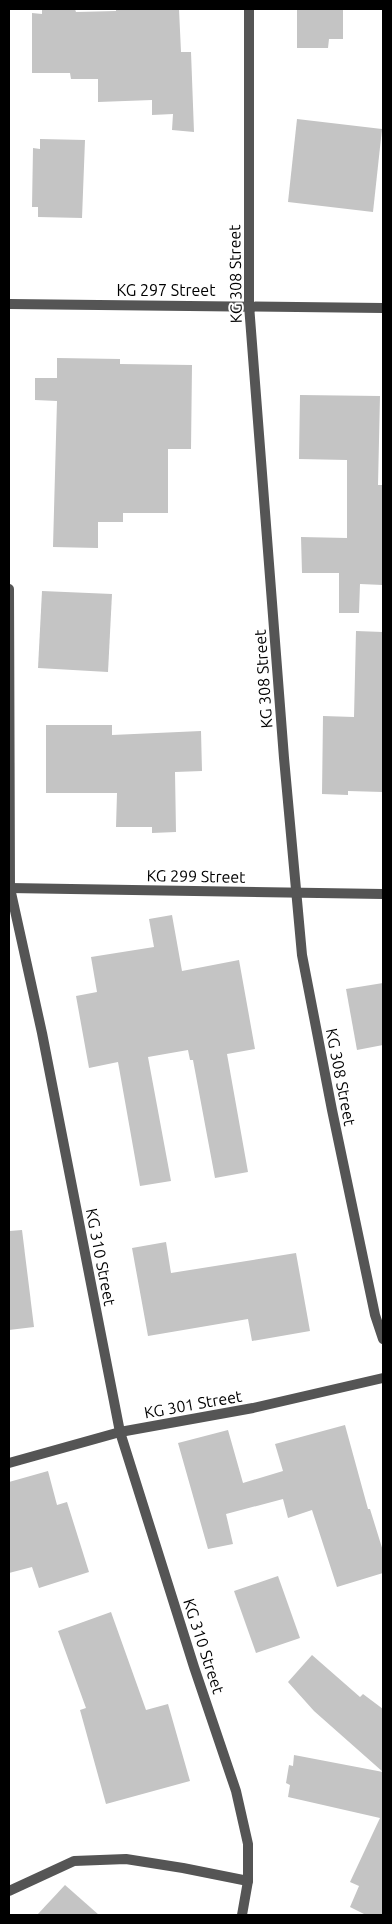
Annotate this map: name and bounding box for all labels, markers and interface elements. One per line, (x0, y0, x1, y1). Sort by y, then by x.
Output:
street label: KG 308 Street (225, 224, 245, 324)
street label: KG 297 Street (117, 281, 216, 299)
street label: KG 308 Street (251, 628, 275, 729)
street label: KG 299 Street (146, 866, 246, 886)
street label: KG 308 Street (323, 1027, 359, 1128)
street label: KG 310 Street (83, 1207, 119, 1308)
street label: KG 301 Street (143, 1386, 244, 1421)
street label: KG 310 Street (180, 1596, 228, 1697)

